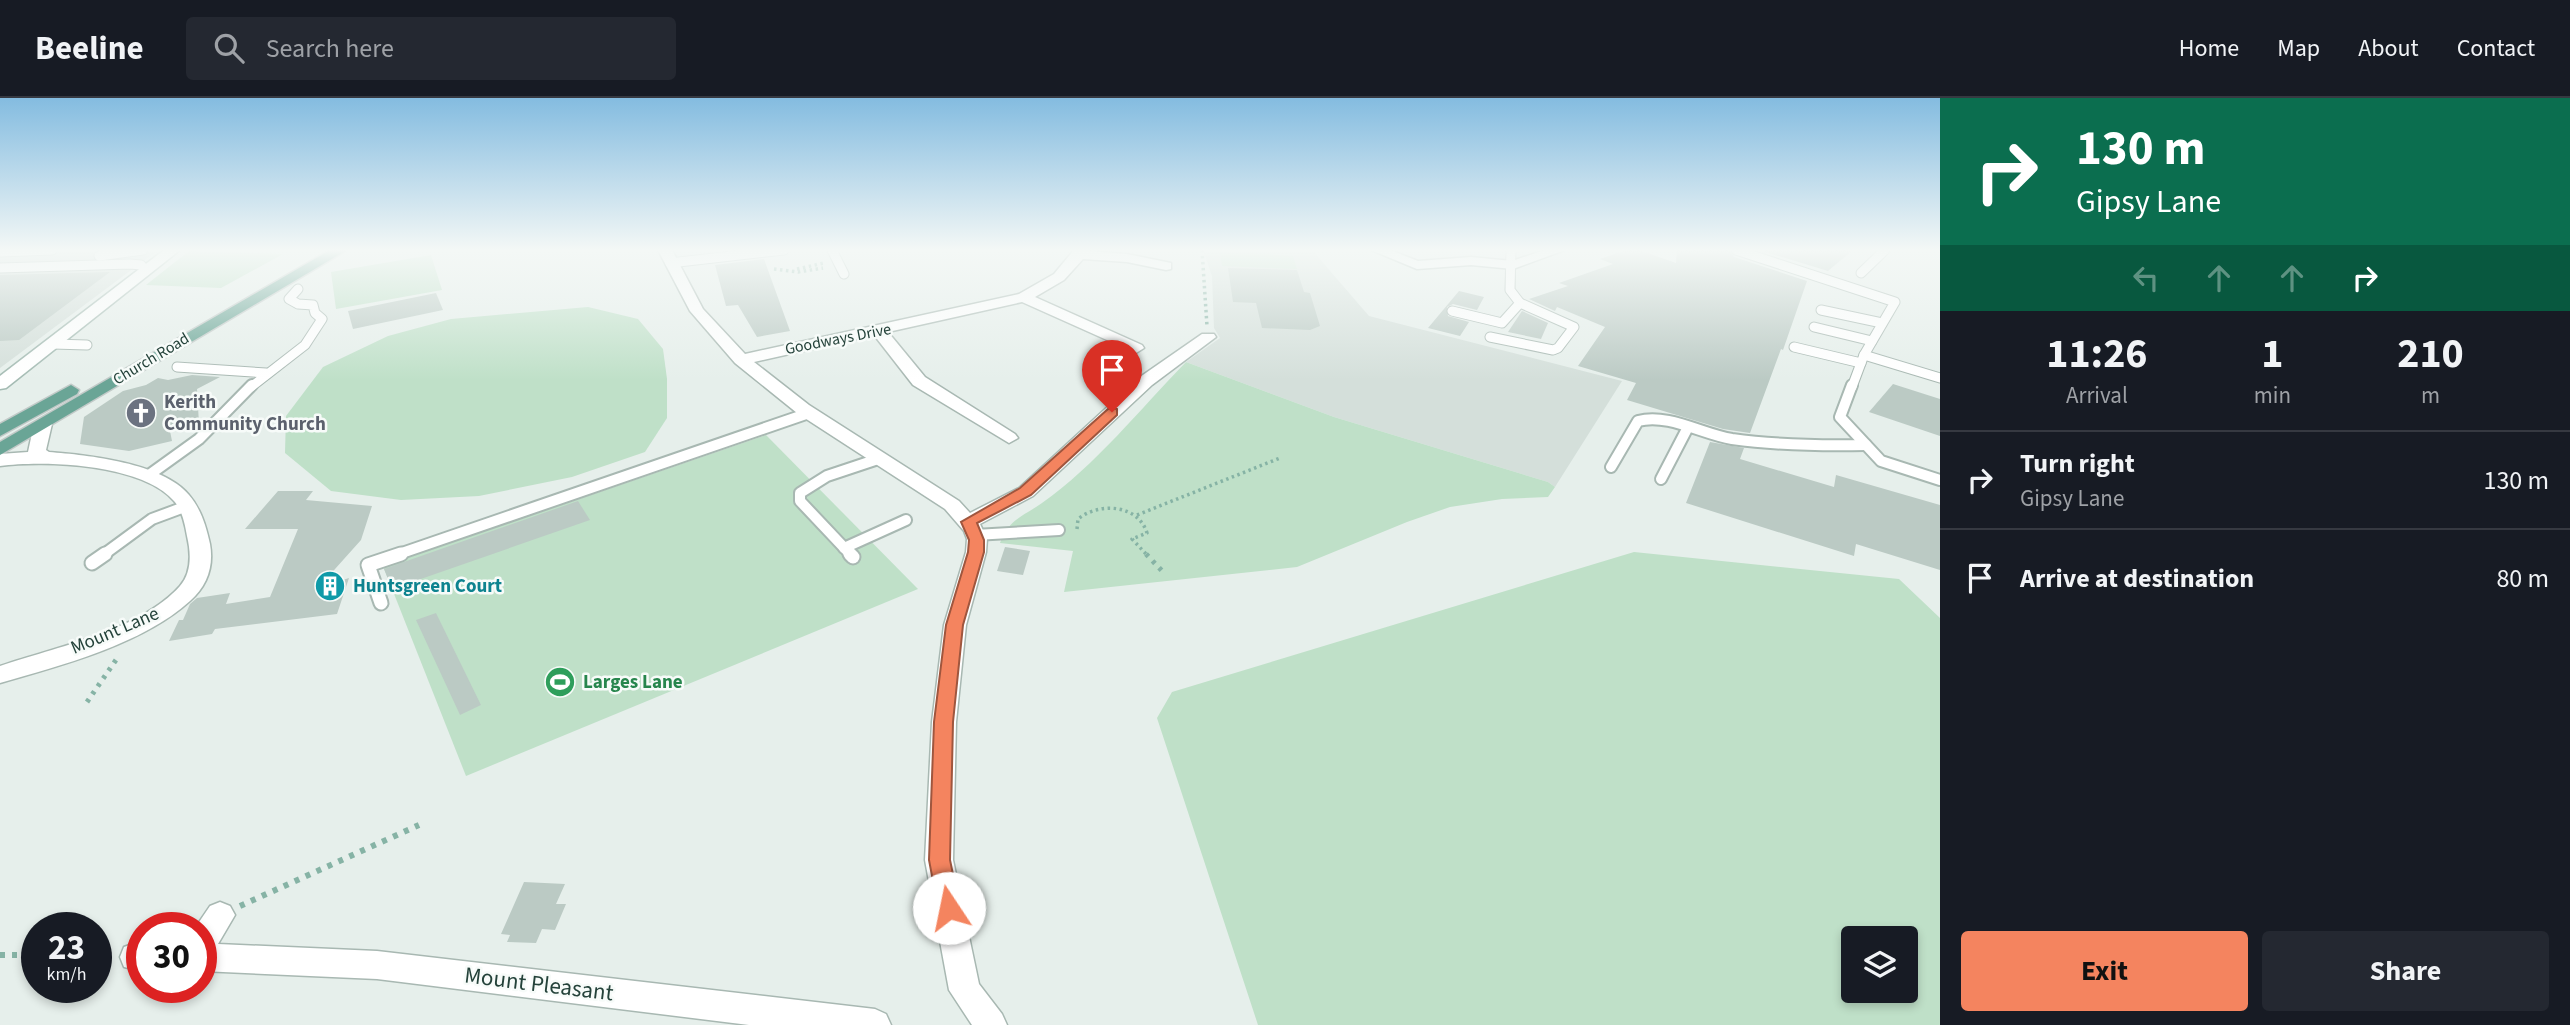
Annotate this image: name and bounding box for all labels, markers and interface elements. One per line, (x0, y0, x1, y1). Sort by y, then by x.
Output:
search box (186, 17, 676, 80)
text: Beeline (35, 25, 144, 72)
icon: search (210, 29, 248, 67)
text: Search here (266, 30, 394, 67)
text: Home (2179, 31, 2239, 66)
text: Map (2277, 31, 2320, 66)
text: About (2358, 31, 2419, 66)
text: Contact (2457, 31, 2535, 66)
text: 130 m (2076, 114, 2205, 184)
icon: right (1961, 126, 2052, 217)
text: Gipsy Lane (2076, 179, 2221, 225)
icon: left (2127, 259, 2165, 297)
icon: ahead (2200, 259, 2238, 297)
icon: ahead (2273, 259, 2311, 297)
icon: right (2346, 259, 2384, 297)
street label: Goodways Drive (783, 318, 893, 360)
text: 11:26 (2046, 324, 2148, 384)
text: 1 (2261, 324, 2283, 384)
text: 210 (2397, 324, 2464, 384)
street label: Church Road (109, 328, 193, 390)
pin (1082, 340, 1142, 412)
icon: arrive (1093, 351, 1131, 389)
text: Arrival (2066, 379, 2128, 412)
text: min (2254, 379, 2291, 412)
text: m (2421, 379, 2440, 412)
place label: Kerith Community Church (164, 389, 326, 438)
church icon: Kerith Community Church (124, 396, 158, 430)
text: Turn right (2020, 445, 2135, 482)
icon: right (1961, 461, 1999, 499)
text: 130 m (2483, 462, 2549, 499)
text: Gipsy Lane (2020, 482, 2124, 515)
icon: arrive (1961, 559, 1999, 597)
text: Arrive at destination (2020, 560, 2254, 597)
text: 80 m (2496, 560, 2549, 597)
building icon: Huntsgreen Court (313, 569, 347, 603)
place label: Huntsgreen Court (353, 573, 502, 600)
street label: Mount Lane (67, 600, 163, 662)
sports icon: Larges Lane (543, 665, 577, 699)
place label: Larges Lane (583, 669, 683, 696)
position arrow (912, 871, 986, 945)
speed limit sign: 30 (126, 912, 217, 1003)
text: 23 (48, 923, 85, 973)
map controls (1841, 926, 1918, 1003)
button: layers (1841, 926, 1918, 1003)
button: Exit (1961, 931, 2248, 1011)
button: Share (2262, 931, 2549, 1011)
street label: Mount Pleasant (463, 958, 616, 1010)
text: km/h (47, 962, 86, 987)

